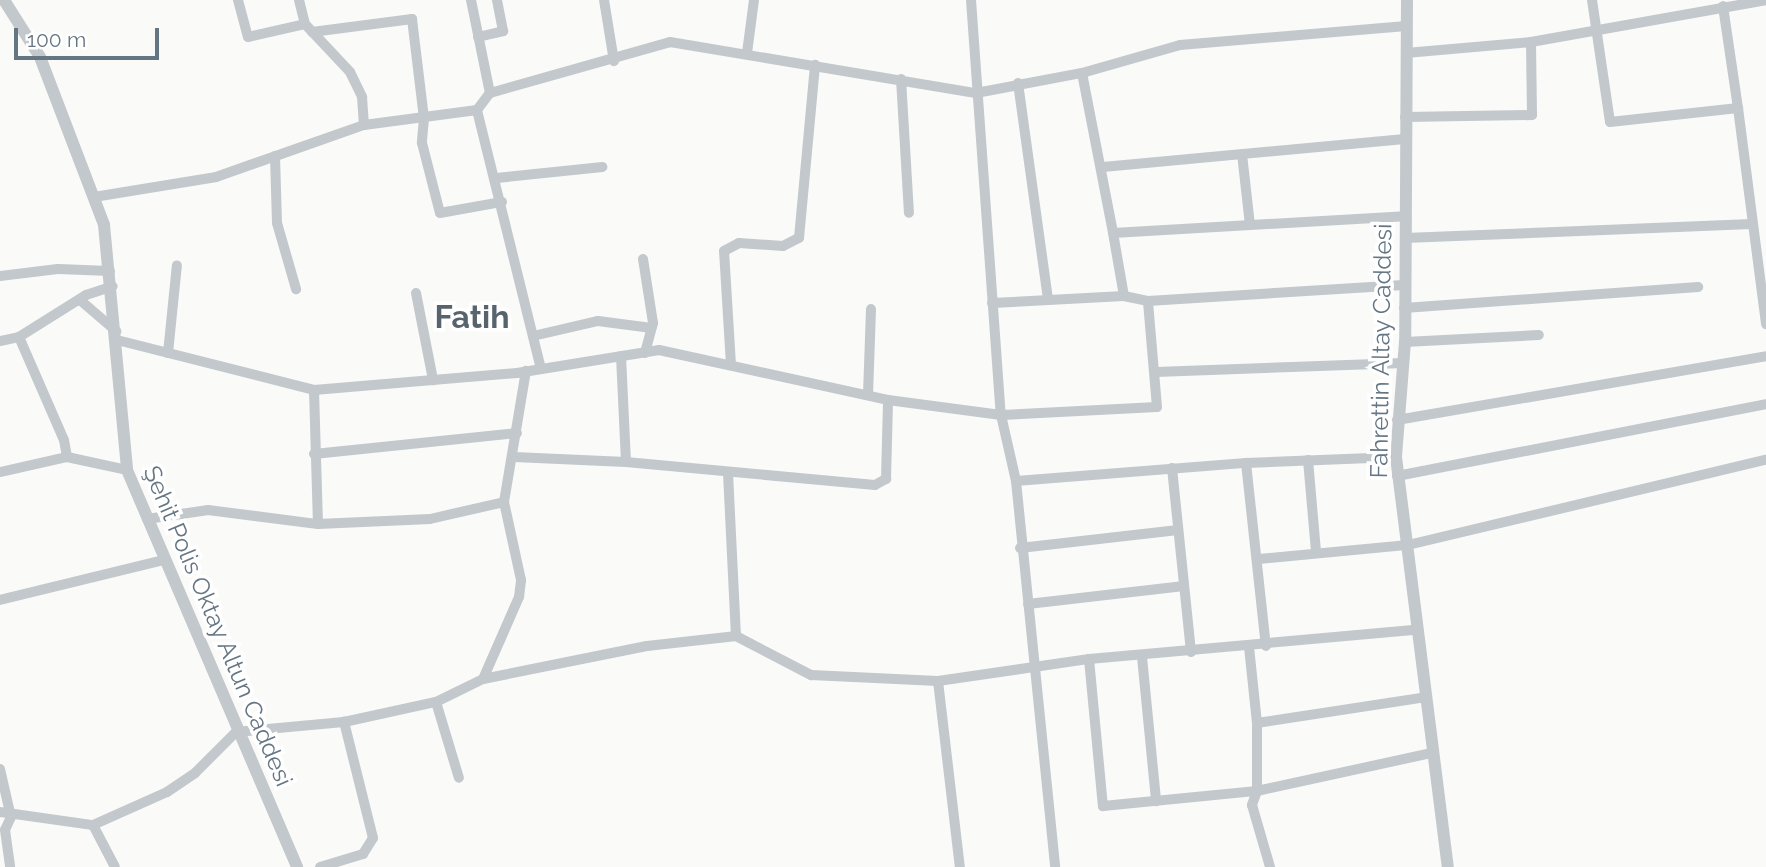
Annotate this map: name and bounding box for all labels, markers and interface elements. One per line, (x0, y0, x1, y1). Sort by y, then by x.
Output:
scale bar (18, 14, 163, 58)
text: 100 m (27, 27, 86, 52)
street label: Fahrettin Altay Caddesi (1364, 223, 1398, 479)
district label: Fatih (435, 298, 509, 336)
street label: Şehit Polis Oktay Altun Caddesi (137, 461, 299, 791)

